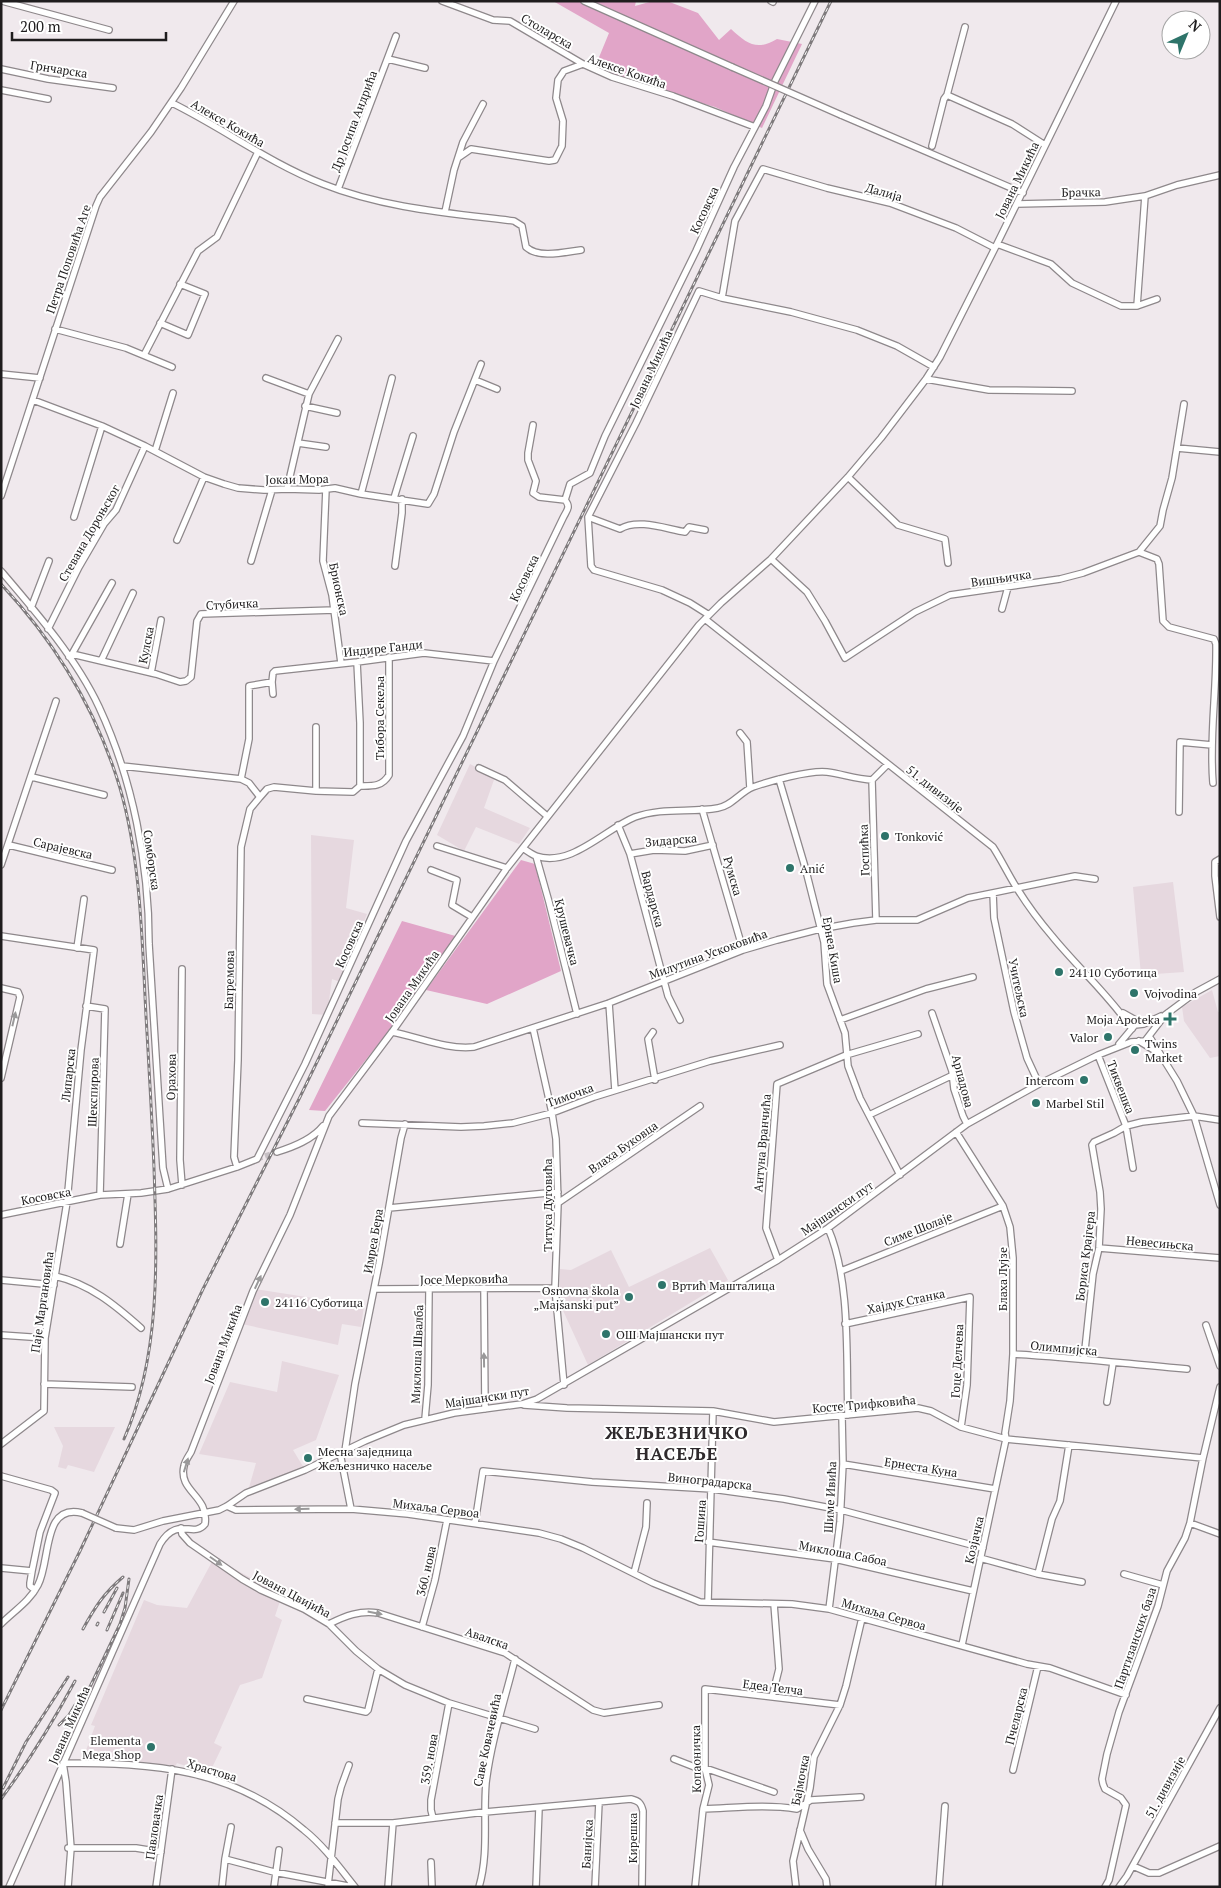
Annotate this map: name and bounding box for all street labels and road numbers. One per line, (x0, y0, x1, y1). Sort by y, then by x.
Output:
street label: Столарска (518, 10, 576, 52)
street label: Алексе Кокића (586, 51, 668, 91)
street label: Грнчарска (29, 57, 89, 81)
street label: Др Јосипа Андрића (328, 68, 380, 174)
street label: Алексе Кокића (189, 96, 267, 150)
street label: Јована Микића (992, 139, 1042, 221)
street label: Далија (864, 180, 904, 204)
street label: Косовска (687, 184, 721, 236)
street label: Брачка (1061, 184, 1101, 200)
street label: Петра Поповића Аге (42, 202, 94, 316)
street label: Јована Микића (626, 328, 676, 410)
street label: Јокаи Мора (265, 471, 329, 487)
street label: Стевана Дороњског (55, 482, 123, 584)
street label: Косовска (506, 552, 542, 604)
street label: Брионска (326, 561, 352, 617)
street label: Вишњичка (970, 566, 1032, 590)
street label: Стубичка (205, 595, 259, 613)
street label: Кулска (135, 625, 157, 665)
street label: Индире Ганди (343, 636, 423, 660)
street label: Тибора Секеља (372, 676, 387, 760)
street label: 51. дивизије (903, 762, 967, 816)
street label: Госпићка (856, 824, 872, 876)
street label: Сомборска (140, 829, 164, 891)
street label: Зидарска (645, 830, 697, 850)
street label: Сарајевска (32, 834, 94, 862)
street label: Румска (720, 855, 746, 897)
street label: Вардарска (638, 869, 668, 929)
street label: Крушевачка (551, 897, 583, 967)
street label: Ернеа Киша (820, 916, 846, 984)
street label: Косовска (332, 918, 366, 970)
street label: Милутина Ускоковића (647, 926, 769, 982)
street label: Јована Микића (382, 947, 442, 1025)
street label: Багремова (221, 950, 237, 1010)
street label: Учитељска (1005, 957, 1033, 1019)
street label: Липарска (58, 1048, 78, 1103)
street label: Орахова (163, 1053, 179, 1101)
street label: Арпадова (949, 1053, 977, 1109)
street label: Шекспирова (84, 1057, 102, 1127)
street label: Тиквешка (1104, 1058, 1138, 1116)
street label: Тимочка (544, 1080, 596, 1110)
street label: Антуна Вранчића (750, 1093, 774, 1193)
street label: Влаха Буковца (585, 1118, 661, 1176)
street label: Титуса Дуговића (540, 1158, 555, 1252)
street label: Мајшански пут (798, 1177, 876, 1239)
street label: Косовска (20, 1184, 72, 1208)
street label: Имреа Бера (360, 1207, 386, 1275)
street label: Симе Шолаје (882, 1208, 954, 1250)
street label: Бориса Крајгера (1072, 1210, 1098, 1302)
street label: Невесињска (1126, 1233, 1194, 1253)
street label: Блаха Лујзе (995, 1247, 1010, 1311)
street label: Паје Маргановића (27, 1250, 57, 1354)
street label: Јосе Мерковића (420, 1271, 508, 1287)
street label: Хајдук Станка (866, 1285, 946, 1317)
street label: Јована Микића (201, 1302, 245, 1386)
street label: Миклоша Швалба (408, 1304, 426, 1404)
street label: Гоце Делчева (948, 1324, 966, 1398)
street label: Олимпијска (1030, 1338, 1098, 1358)
street label: Мајшански пут (444, 1383, 530, 1411)
street label: Косте Трифковића (812, 1392, 916, 1416)
street label: Ернеста Куна (883, 1454, 959, 1480)
street label: Шиме Ивића (821, 1461, 839, 1533)
street label: Виноградарска (667, 1469, 753, 1493)
street label: Михаља Сервоа (392, 1495, 480, 1521)
street label: Гошина (691, 1499, 709, 1543)
street label: Козјачка (961, 1515, 987, 1565)
street label: Миклоша Сабоа (798, 1537, 888, 1569)
street label: 360. нова (413, 1544, 439, 1598)
street label: Јована Цвијића (251, 1567, 333, 1621)
street label: Партизанских база (1111, 1585, 1159, 1691)
street label: Михаља Сервоа (840, 1595, 928, 1633)
street label: Авалска (463, 1624, 511, 1652)
street label: Едеа Телча (742, 1676, 804, 1698)
street label: Јована Микића (45, 1684, 93, 1766)
street label: Пчеларска (1002, 1686, 1030, 1746)
street label: Саве Ковачевића (470, 1692, 504, 1788)
street label: Копаоничка (688, 1725, 704, 1793)
street label: 359. нова (417, 1732, 441, 1786)
street label: Бајмочка (788, 1753, 812, 1807)
street label: 51. дивизије (1142, 1753, 1188, 1821)
street label: Храстова (185, 1755, 239, 1785)
street label: Павловачка (142, 1793, 166, 1861)
street label: Кирешка (625, 1813, 640, 1863)
street label: Банијска (578, 1819, 596, 1869)

